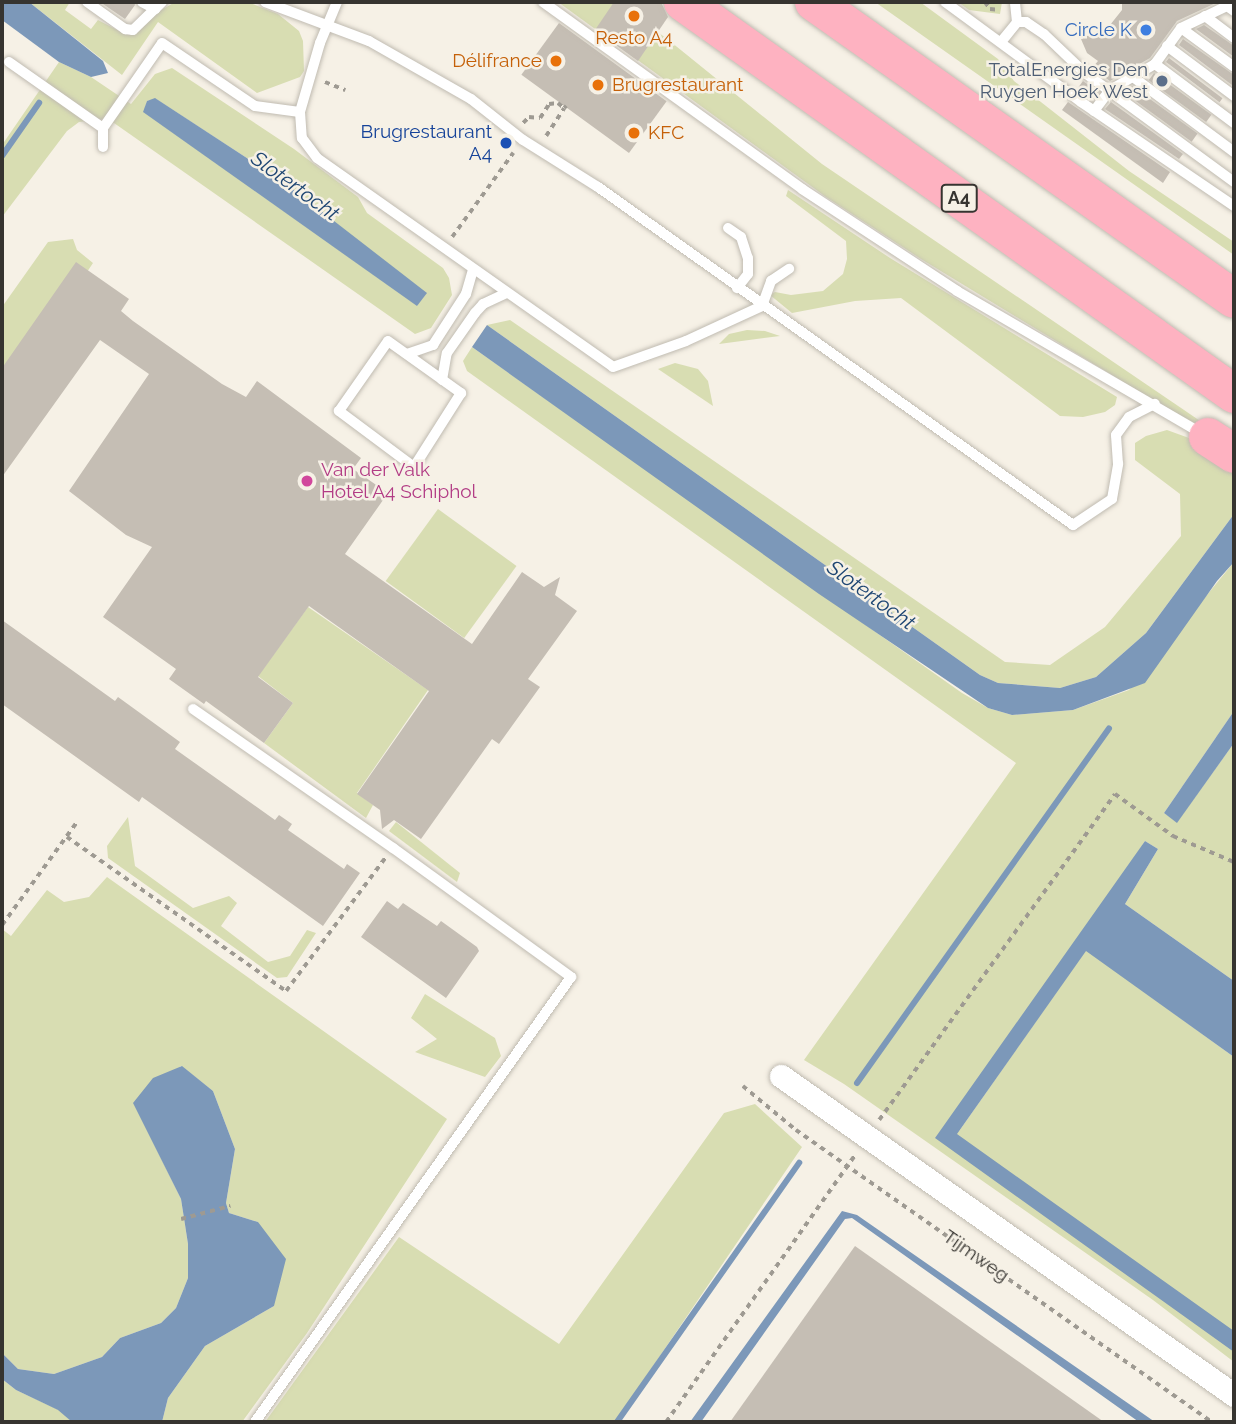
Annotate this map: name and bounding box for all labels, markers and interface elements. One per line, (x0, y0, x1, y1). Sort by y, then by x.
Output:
marker: Resto A4 (626, 8, 642, 24)
place label: Circle K (1065, 19, 1132, 41)
marker: Circle K (1138, 22, 1154, 38)
place label: Resto A4 (595, 27, 673, 49)
place label: Délifrance (452, 50, 542, 72)
marker: Délifrance (548, 53, 564, 69)
place label: TotalEnergies Den Ruygen Hoek West (979, 59, 1148, 103)
marker: TotalEnergies Den Ruygen Hoek West (1154, 73, 1170, 89)
place label: Brugrestaurant (612, 74, 743, 96)
marker: Brugrestaurant (590, 77, 606, 93)
place label: Brugrestaurant A4 (361, 121, 492, 165)
place label: KFC (648, 122, 684, 144)
marker: KFC (626, 125, 642, 141)
marker: Brugrestaurant A4 (498, 135, 514, 151)
water label: Slotertocht (246, 146, 344, 226)
road number: A4 (940, 183, 978, 212)
place label: Van der Valk Hotel A4 Schiphol (321, 459, 478, 503)
marker: Van der Valk Hotel A4 Schiphol (299, 473, 315, 489)
water label: Slotertocht (822, 555, 920, 635)
street label: Tijmweg (939, 1225, 1013, 1287)

